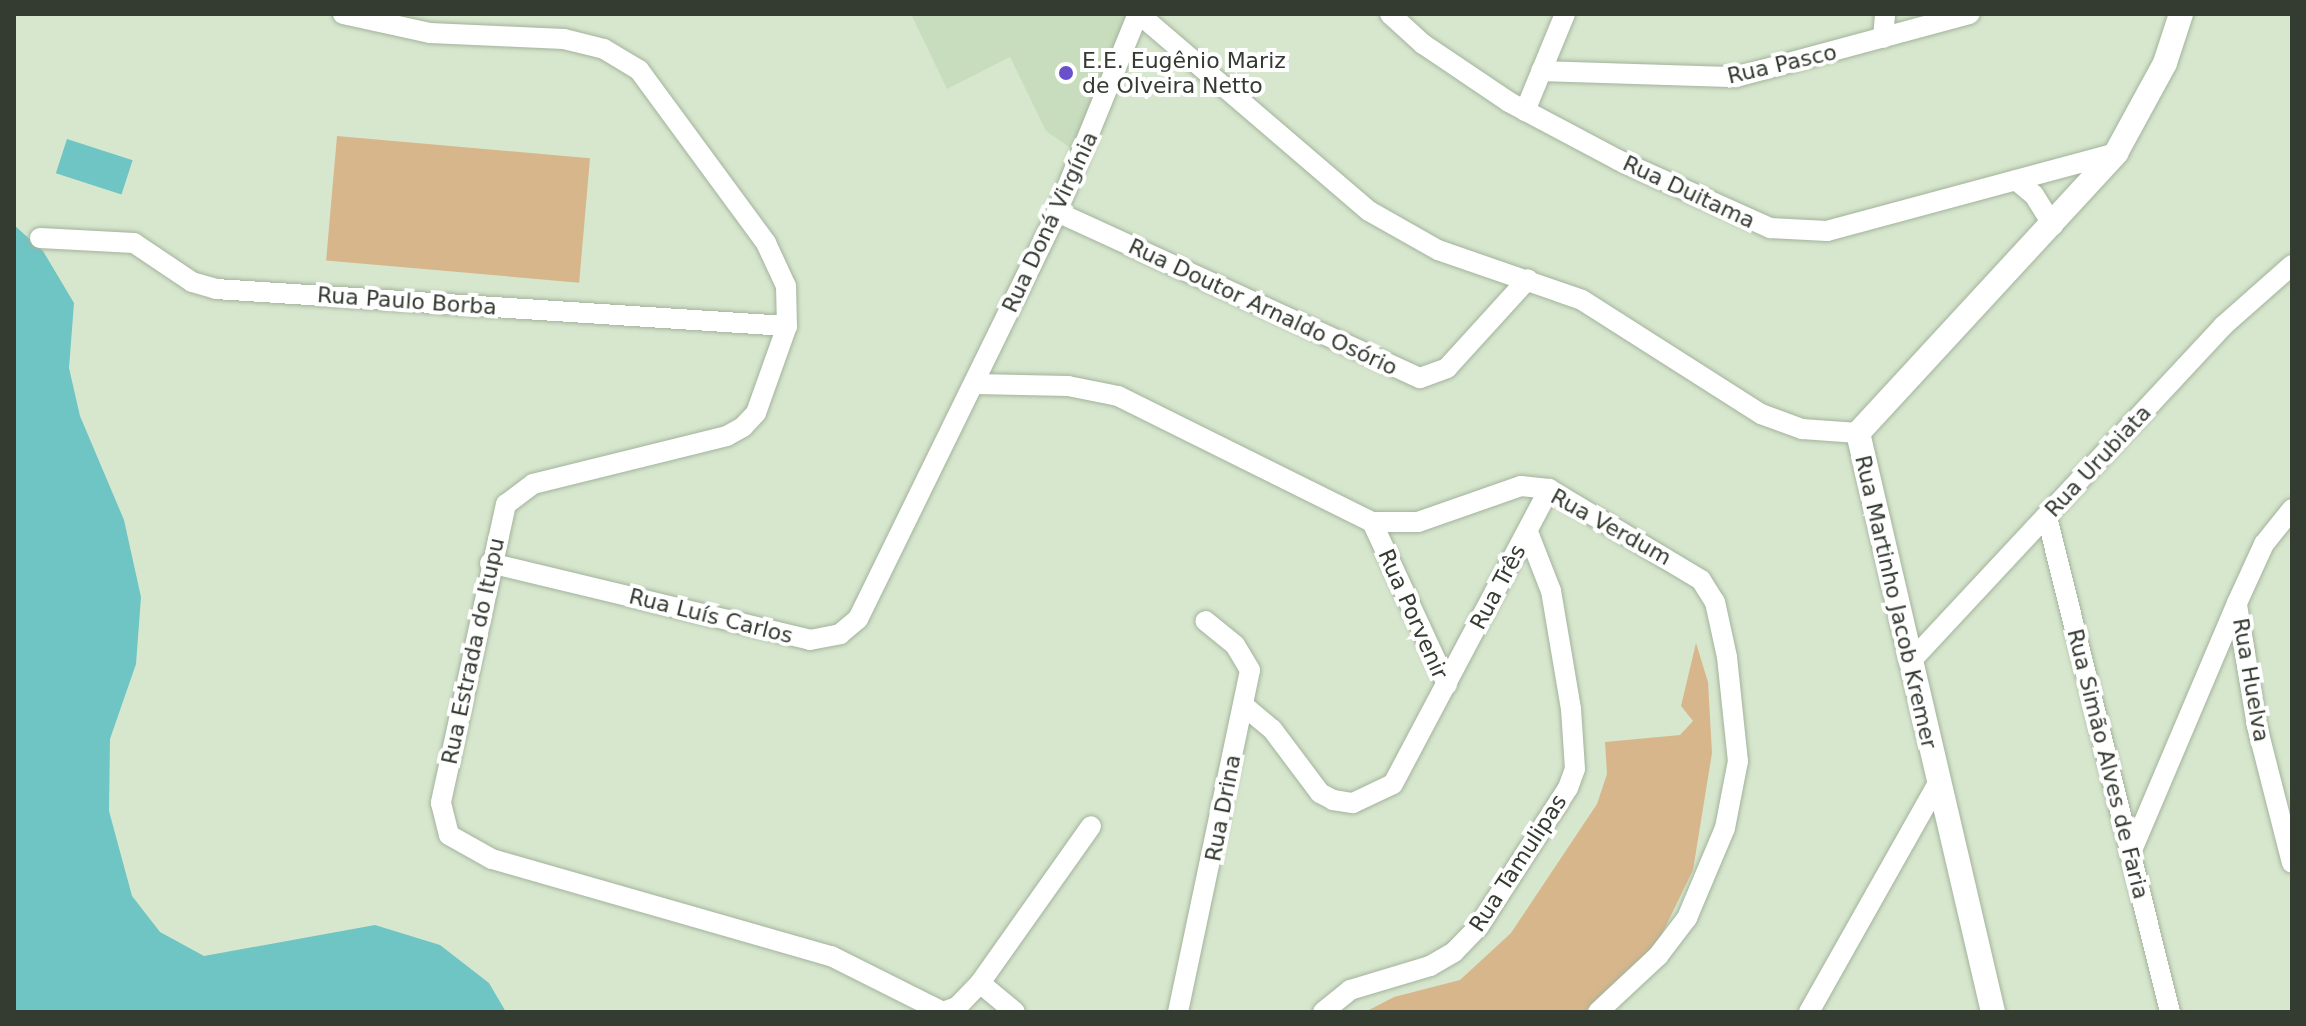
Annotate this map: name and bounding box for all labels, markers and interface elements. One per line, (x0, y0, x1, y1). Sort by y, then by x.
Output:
street label: Rua Pasco (1725, 39, 1839, 89)
place label: E.E. Eugênio Mariz de Olveira Netto (1082, 47, 1286, 98)
marker: E.E. Eugênio Mariz de Olveira Netto (1057, 64, 1075, 82)
street label: Rua Doná Virgínia (997, 127, 1103, 317)
street label: Rua Duitama (1619, 150, 1759, 234)
street label: Rua Doutor Arnaldo Osório (1124, 233, 1402, 381)
street label: Rua Paulo Borba (316, 282, 498, 320)
street label: Rua Urubiata (2039, 400, 2157, 522)
street label: Rua Martinho Jacob Kremer (1849, 453, 1943, 751)
street label: Rua Verdum (1546, 483, 1676, 571)
street label: Rua Estrada do Itupu (436, 535, 510, 767)
street label: Rua Três (1465, 540, 1531, 634)
street label: Rua Porvenir (1373, 545, 1453, 683)
street label: Rua Luís Carlos (626, 583, 796, 649)
street label: Rua Huelva (2227, 616, 2275, 744)
street label: Rua Simão Alves de Faria (2062, 626, 2154, 902)
street label: Rua Drina (1200, 752, 1246, 864)
street label: Rua Tamulipas (1464, 789, 1572, 937)

